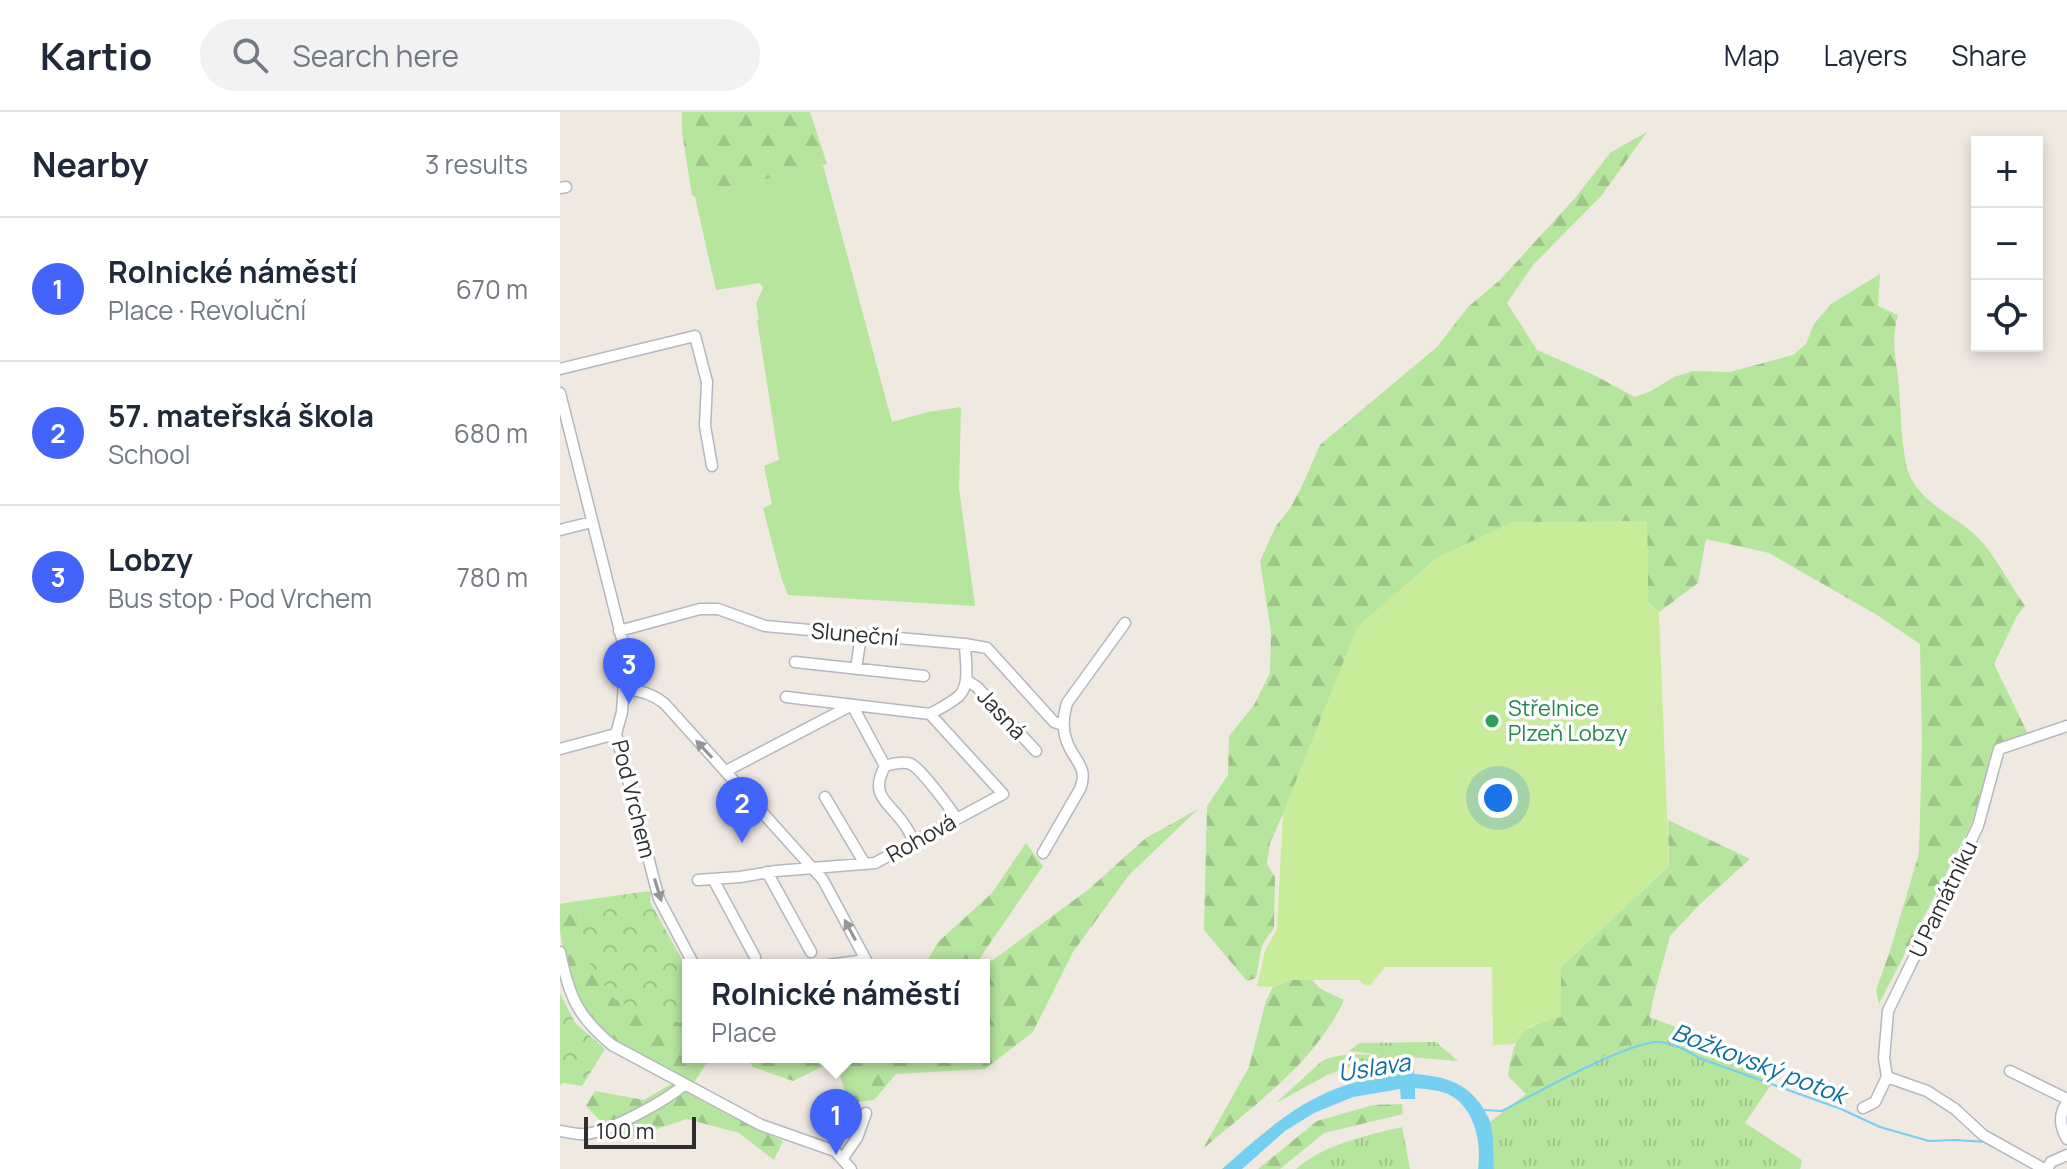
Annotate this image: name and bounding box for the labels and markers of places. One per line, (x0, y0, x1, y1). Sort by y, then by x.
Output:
pin: 3 (603, 638, 655, 704)
place label: Střelnice Plzeň Lobzy (1508, 693, 1628, 748)
marker: Střelnice Plzeň Lobzy (1483, 712, 1501, 730)
pin: 2 (716, 777, 768, 843)
pin: 1 (810, 1089, 862, 1155)

